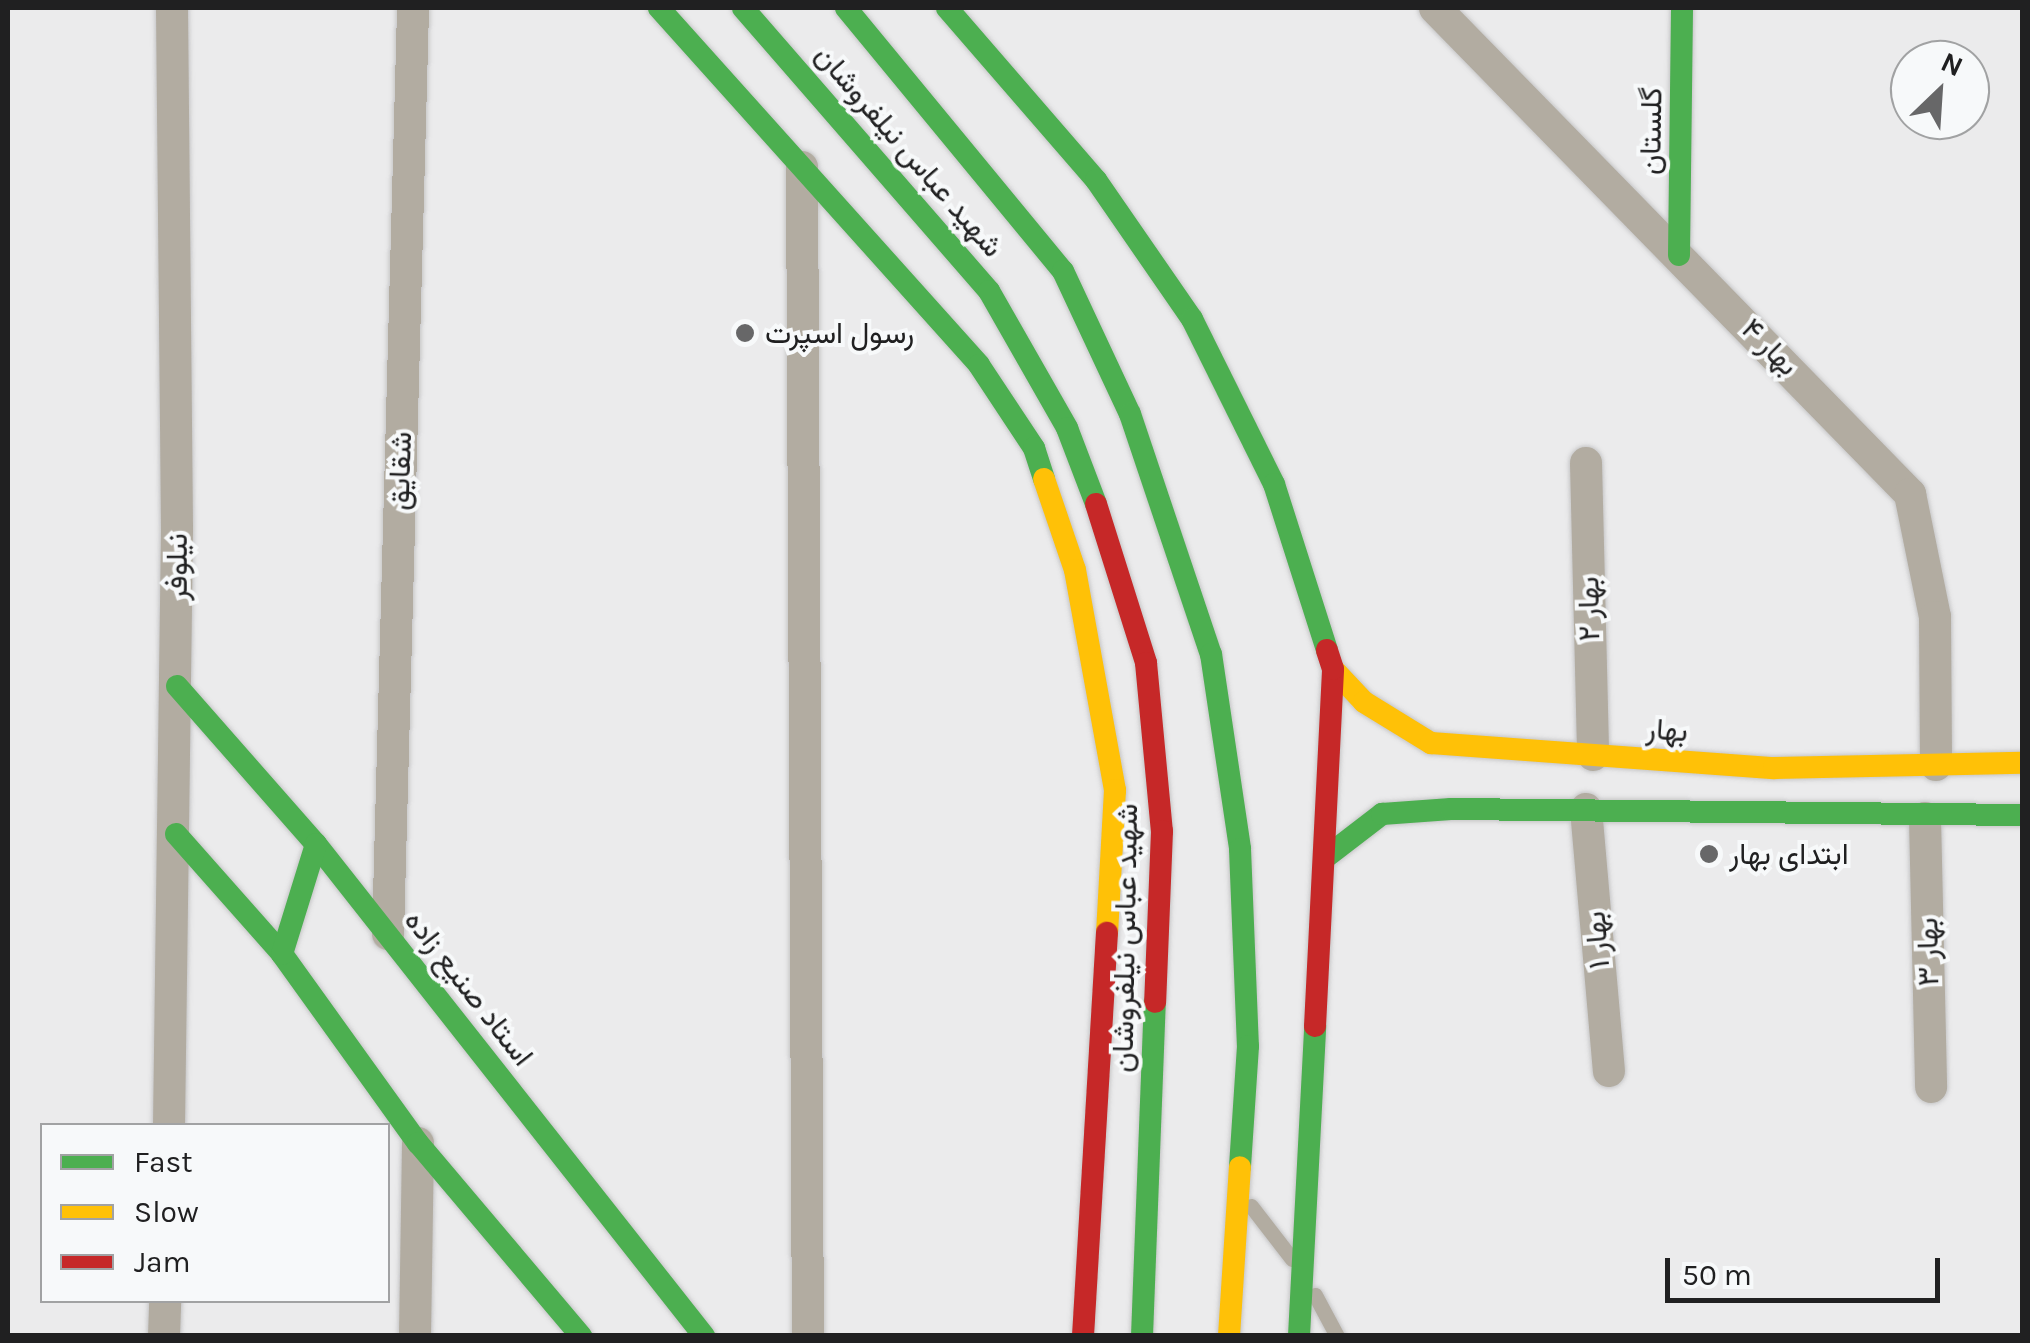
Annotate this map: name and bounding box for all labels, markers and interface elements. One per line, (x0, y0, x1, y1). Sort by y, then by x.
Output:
street label: شهید عباس نیلفروشان (807, 38, 1011, 264)
north arrow (1890, 40, 1990, 140)
text: N (1936, 45, 1968, 83)
street label: گلستان (1632, 87, 1670, 175)
street label: بهار ۴ (1734, 311, 1806, 383)
place label: رسول اسپرت (765, 315, 914, 351)
marker: رسول اسپرت (734, 322, 756, 344)
street label: شقایق (381, 431, 419, 511)
street label: نیلوفر (159, 533, 195, 601)
street label: بهار ۲ (1570, 576, 1608, 642)
street label: بهار (1645, 711, 1689, 749)
street label: شهید عباس نیلفروشان (1105, 803, 1145, 1073)
place label: ابتدای بهار (1729, 836, 1849, 872)
marker: ابتدای بهار (1698, 843, 1720, 865)
street label: استاد صنیع زاده (397, 903, 541, 1073)
street label: بهار ۱ (1577, 910, 1617, 970)
street label: بهار ۳ (1909, 917, 1947, 987)
legend (40, 1123, 390, 1303)
text: Fast (134, 1144, 193, 1180)
text: Slow (134, 1194, 199, 1230)
scale bar (1670, 1238, 1945, 1300)
text: Jam (134, 1244, 191, 1280)
text: 50 m (1682, 1257, 1752, 1293)

